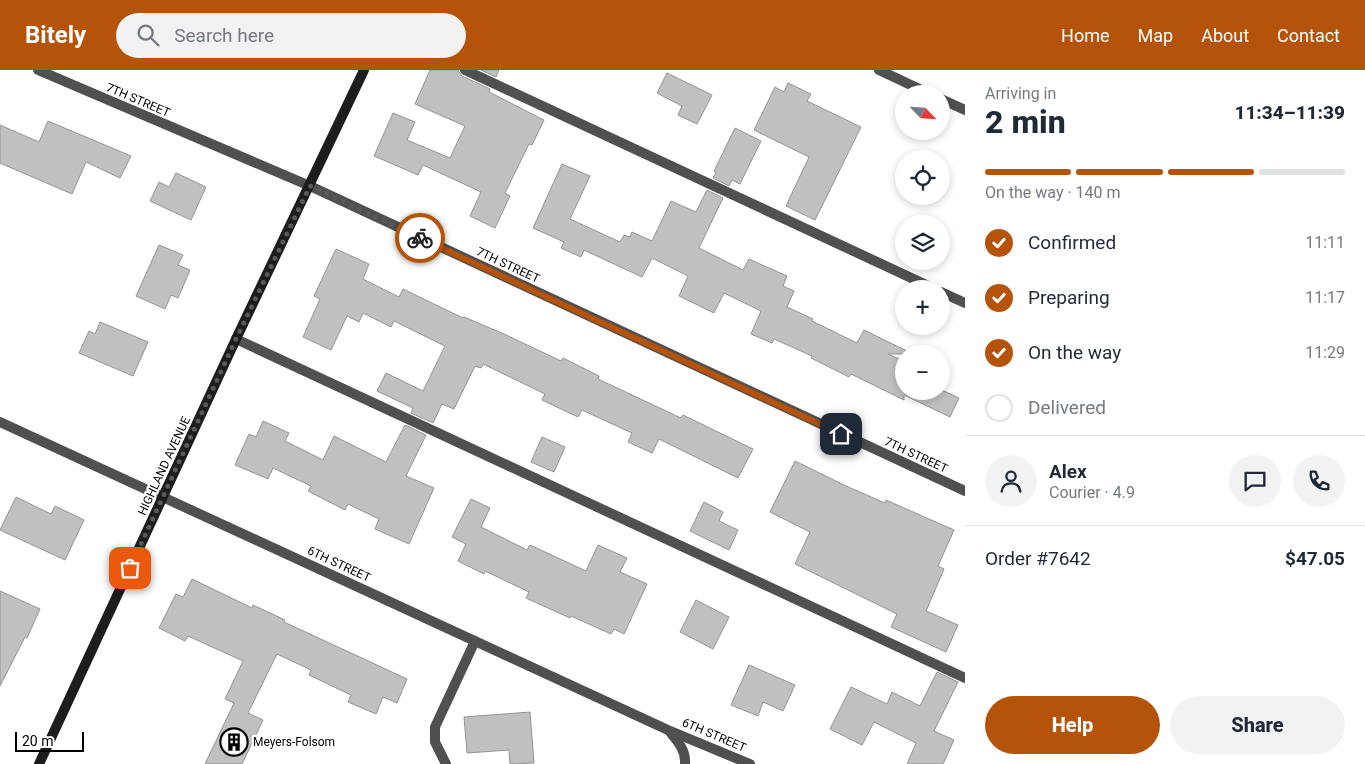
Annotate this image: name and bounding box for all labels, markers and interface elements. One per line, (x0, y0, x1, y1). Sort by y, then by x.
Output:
search box (116, 13, 466, 58)
text: Bitely (25, 21, 86, 49)
icon: search (134, 21, 162, 49)
text: Search here (174, 24, 274, 47)
text: Home (1061, 25, 1110, 46)
text: Map (1138, 25, 1173, 46)
text: About (1201, 25, 1249, 46)
text: Contact (1277, 25, 1340, 46)
street label: 7TH STREET (104, 80, 172, 120)
text: Arriving in (985, 84, 1056, 103)
north arrow (895, 85, 950, 140)
map controls (895, 85, 950, 400)
text: 11:34–11:39 (1234, 101, 1345, 124)
text: 2 min (985, 103, 1066, 141)
button: locate (895, 150, 950, 205)
text: On the way · 140 m (985, 183, 1121, 202)
courier (395, 213, 445, 263)
button: layers (895, 215, 950, 270)
icon: bike (406, 224, 434, 252)
icon: check (985, 229, 1013, 257)
text: Confirmed (1028, 231, 1116, 254)
text: 11:11 (1305, 233, 1345, 252)
street label: 7TH STREET (474, 244, 542, 286)
button: + (895, 280, 950, 335)
icon: check (985, 284, 1013, 312)
text: Preparing (1028, 286, 1110, 309)
text: 11:17 (1305, 288, 1345, 307)
icon: check (985, 339, 1013, 367)
text: On the way (1028, 341, 1121, 364)
text: 11:29 (1305, 343, 1345, 362)
button: − (895, 345, 950, 400)
text: Delivered (1028, 396, 1106, 419)
pin (820, 413, 862, 455)
street label: HIGHLAND AVENUE (135, 414, 193, 518)
icon: home (827, 420, 855, 448)
street label: 7TH STREET (882, 434, 950, 476)
button: person (985, 455, 1037, 507)
button: chat (1229, 455, 1281, 507)
button: phone (1293, 455, 1345, 507)
text: Alex (1049, 460, 1087, 483)
text: Courier · 4.9 (1049, 483, 1135, 502)
street label: 6TH STREET (305, 543, 373, 585)
pin (109, 547, 151, 589)
text: Order #7642 (985, 547, 1091, 570)
text: $47.05 (1285, 547, 1345, 570)
icon: bag (116, 554, 144, 582)
button: Help (985, 696, 1160, 754)
button: Share (1170, 696, 1345, 754)
street label: 6TH STREET (680, 715, 748, 755)
building icon: Meyers-Folsom (219, 727, 249, 757)
scale bar (15, 729, 84, 752)
text: 20 m (22, 733, 54, 749)
place label: Meyers-Folsom (253, 735, 335, 749)

